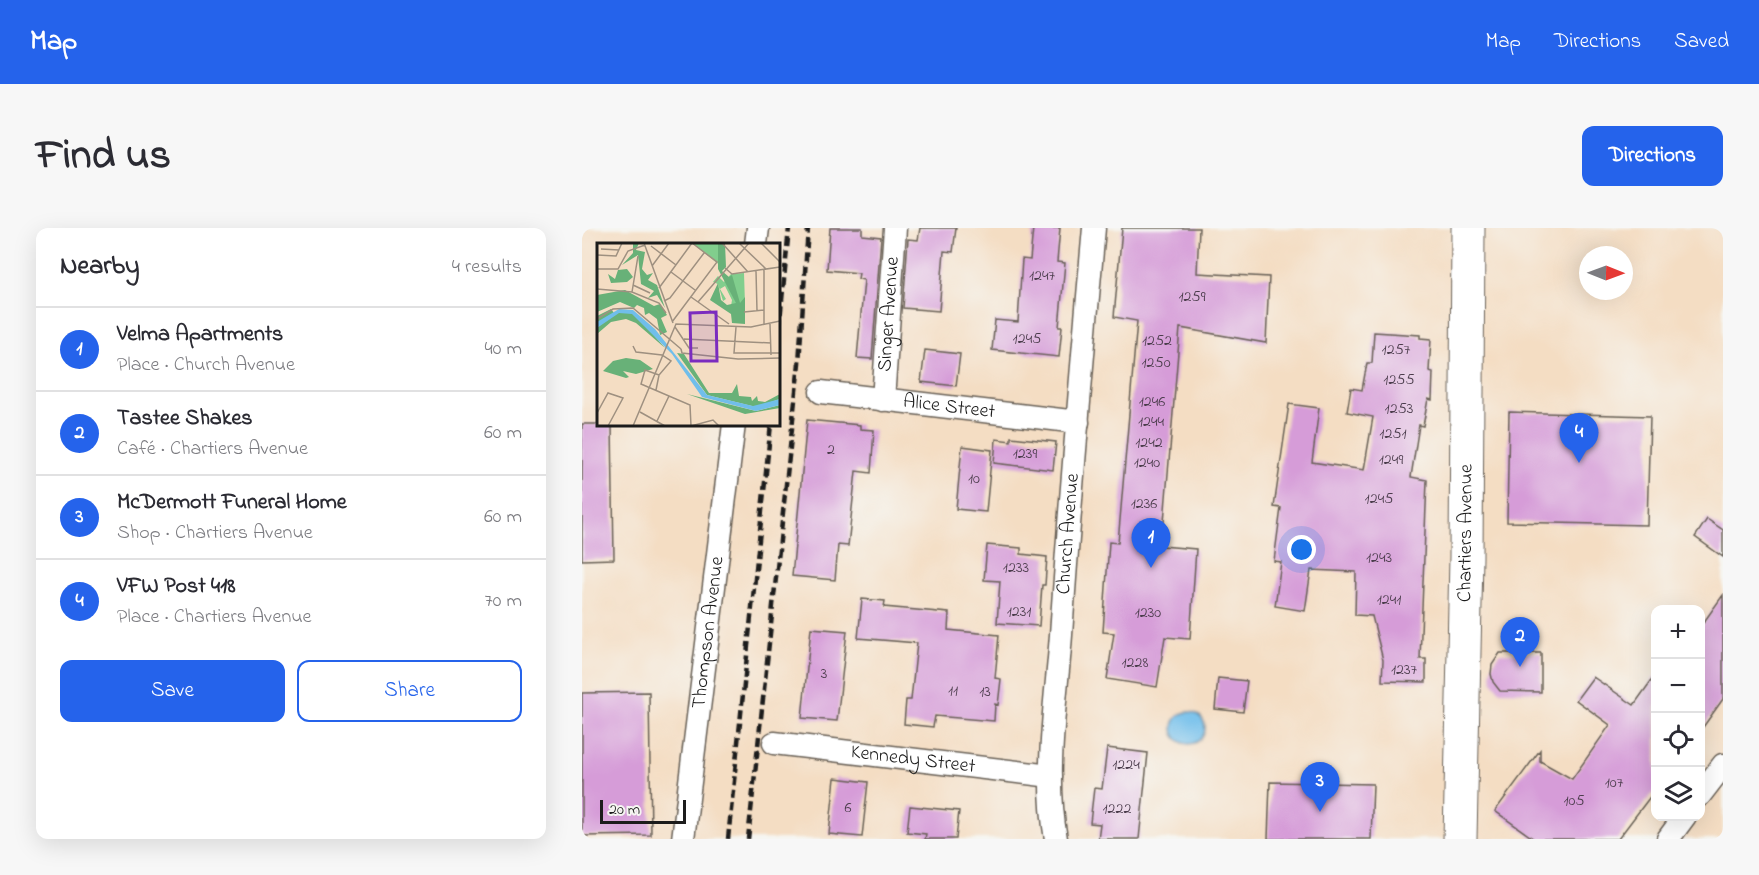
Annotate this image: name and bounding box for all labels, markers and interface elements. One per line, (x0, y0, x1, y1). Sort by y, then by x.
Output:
text: Map (30, 22, 77, 63)
text: Map (1485, 27, 1521, 57)
text: Directions (1554, 27, 1641, 57)
text: Saved (1674, 27, 1729, 57)
text: Find us (36, 126, 171, 187)
button: Directions (1582, 126, 1723, 186)
inset map (597, 243, 780, 426)
north arrow (1579, 246, 1633, 300)
text: Nearby (60, 248, 139, 286)
text: 4 results (452, 253, 522, 282)
street label: Singer Avenue (871, 256, 907, 373)
house number: 1247 (1029, 264, 1056, 288)
house number: 1259 (1178, 285, 1206, 309)
text: Velma Apartments (117, 319, 283, 351)
house number: 1245 (1013, 327, 1041, 351)
house number: 1252 (1142, 329, 1172, 353)
text: 1 (76, 335, 83, 364)
text: 40 m (485, 335, 522, 364)
house number: 1257 (1382, 338, 1411, 362)
text: Place · Church Avenue (117, 351, 295, 380)
house number: 1250 (1141, 351, 1171, 375)
house number: 1255 (1383, 368, 1415, 392)
street label: Alice Street (901, 387, 997, 427)
house number: 1246 (1139, 390, 1165, 414)
house number: 1253 (1385, 397, 1413, 421)
text: Tastee Shakes (117, 403, 252, 435)
house number: 1244 (1138, 410, 1165, 434)
pin: 4 (1560, 414, 1598, 463)
text: 2 (75, 419, 84, 448)
text: 60 m (484, 419, 522, 448)
house number: 1251 (1379, 422, 1407, 446)
house number: 1242 (1135, 431, 1163, 455)
text: Café · Chartiers Avenue (117, 435, 308, 464)
house number: 2 (827, 438, 835, 462)
house number: 1239 (1013, 442, 1037, 466)
house number: 1249 (1379, 448, 1403, 472)
house number: 1240 (1134, 451, 1160, 475)
street label: Chartiers Avenue (1451, 464, 1481, 602)
house number: 10 (968, 467, 980, 491)
street label: Church Avenue (1049, 472, 1087, 595)
text: McDermott Funeral Home (117, 487, 347, 519)
house number: 1245 (1365, 487, 1393, 511)
house number: 1236 (1131, 492, 1157, 516)
text: 3 (75, 503, 84, 532)
text: 60 m (484, 503, 522, 532)
pin: 1 (1132, 518, 1170, 568)
text: Shop · Chartiers Avenue (117, 519, 313, 548)
your location (1287, 535, 1316, 564)
house number: 1243 (1366, 546, 1392, 570)
street label: Thompson Avenue (685, 555, 732, 710)
house number: 1233 (1003, 556, 1029, 580)
text: VFW Post 418 (117, 571, 235, 603)
text: 4 (75, 587, 84, 616)
text: 70 m (485, 587, 522, 616)
house number: 1241 (1377, 588, 1401, 612)
house number: 1231 (1007, 600, 1031, 624)
house number: 1230 (1135, 601, 1161, 625)
text: Place · Chartiers Avenue (117, 603, 312, 632)
map controls (1651, 605, 1705, 821)
button: + (1651, 605, 1705, 659)
pin: 2 (1500, 618, 1540, 667)
house number: 1228 (1122, 651, 1149, 675)
house number: 1237 (1391, 658, 1418, 682)
button: − (1651, 659, 1705, 713)
button: Save (60, 660, 285, 722)
button: Share (297, 660, 522, 722)
house number: 3 (821, 662, 827, 686)
house number: 11 (948, 679, 958, 703)
house number: 13 (979, 680, 991, 704)
button: locate (1651, 713, 1705, 767)
street label: Kennedy Street (849, 738, 977, 781)
house number: 1224 (1112, 753, 1140, 777)
pin: 3 (1300, 762, 1340, 812)
button: layers (1651, 767, 1705, 821)
house number: 107 (1605, 771, 1624, 795)
house number: 105 (1563, 789, 1585, 813)
house number: 6 (844, 796, 852, 820)
scale bar (600, 797, 686, 824)
house number: 1222 (1103, 797, 1132, 821)
text: 20 m (609, 798, 640, 822)

